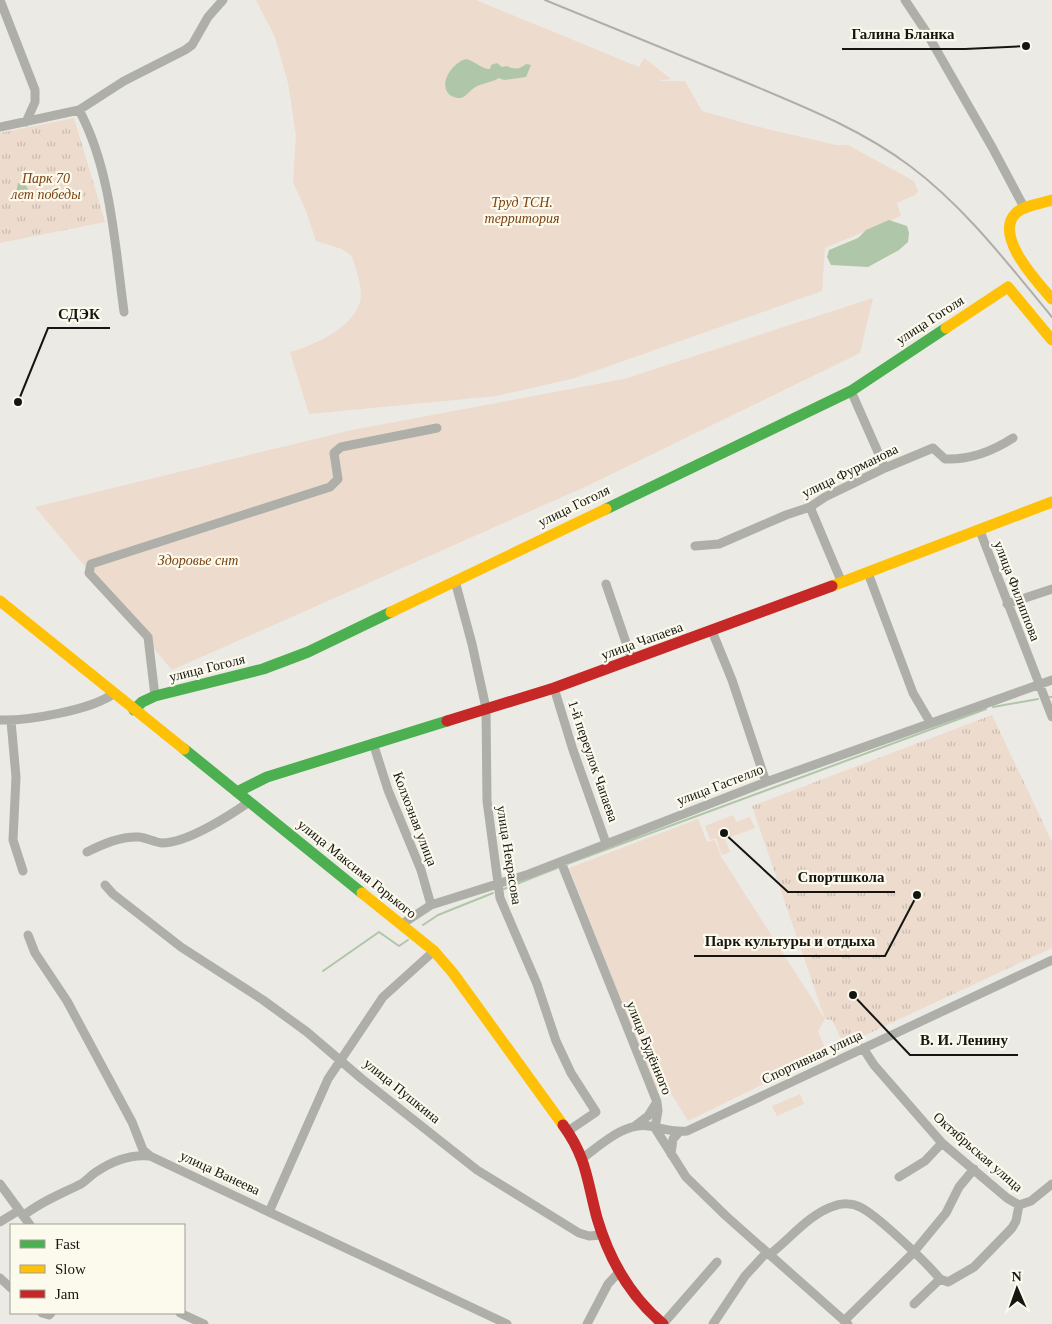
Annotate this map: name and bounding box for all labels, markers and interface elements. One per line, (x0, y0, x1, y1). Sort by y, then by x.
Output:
callout: Галина Бланка (842, 19, 965, 49)
text: Галина Бланка (851, 26, 955, 42)
park label: Парк 70 лет победы (10, 171, 81, 202)
park label: Труд ТСН. территория (485, 195, 559, 226)
street label: улица Гоголя (893, 292, 967, 347)
callout: СДЭК (48, 298, 110, 328)
text: СДЭК (58, 306, 100, 322)
street label: улица Фурманова (800, 441, 901, 501)
street label: улица Гоголя (536, 482, 613, 530)
street label: улица Филиппова (991, 539, 1043, 644)
park label: Здоровье снт (158, 553, 238, 568)
street label: улица Чапаева (599, 619, 686, 663)
street label: улица Гоголя (168, 651, 247, 685)
street label: 1-й переулок Чапаева (565, 698, 621, 824)
street label: улица Гастелло (675, 762, 765, 808)
street label: Колхозная улица (390, 770, 440, 869)
street label: улица Некрасова (494, 804, 524, 906)
street label: улица Максима Горького (295, 817, 419, 921)
callout: Спортшкола (788, 862, 895, 892)
text: Спортшкола (798, 869, 885, 885)
callout: Парк культуры и отдыха (694, 926, 885, 956)
text: Парк культуры и отдыха (705, 933, 876, 949)
street label: улица Будённого (623, 999, 675, 1097)
callout: В. И. Ленину (910, 1025, 1018, 1055)
street label: Спортивная улица (759, 1027, 865, 1087)
text: В. И. Ленину (920, 1032, 1008, 1048)
street label: улица Пушкина (361, 1056, 444, 1127)
street label: Октябрьская улица (930, 1109, 1026, 1195)
street label: улица Ванеева (178, 1148, 263, 1198)
legend (10, 1224, 185, 1314)
text: Fast (55, 1236, 81, 1252)
text: Slow (55, 1261, 86, 1277)
north arrow (992, 1264, 1042, 1314)
text: N (1011, 1269, 1022, 1284)
text: Jam (55, 1286, 79, 1302)

